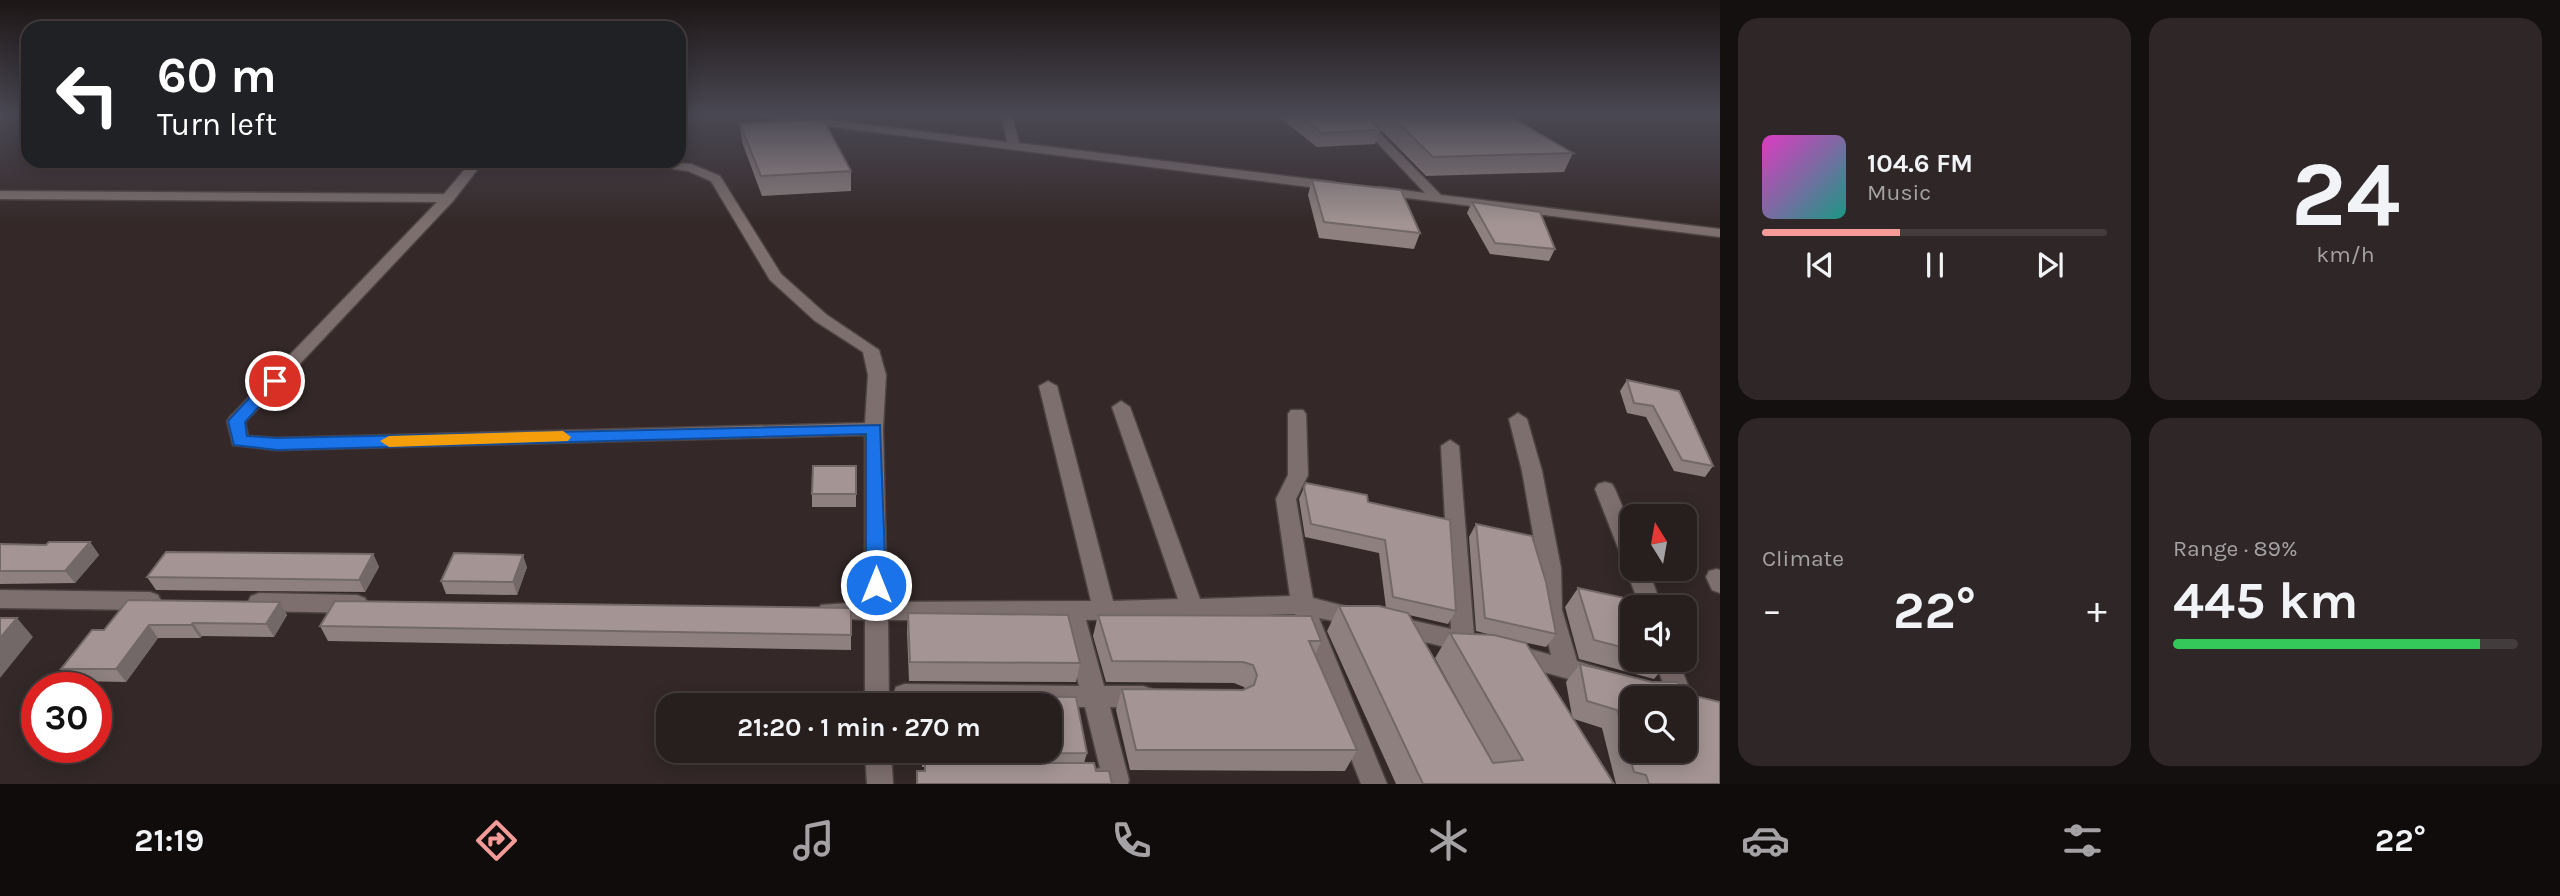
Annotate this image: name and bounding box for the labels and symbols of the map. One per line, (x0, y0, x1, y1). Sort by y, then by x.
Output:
pin (245, 351, 305, 411)
north arrow (1620, 504, 1698, 581)
position arrow (839, 548, 913, 622)
speed limit sign: 30 (21, 672, 112, 763)

